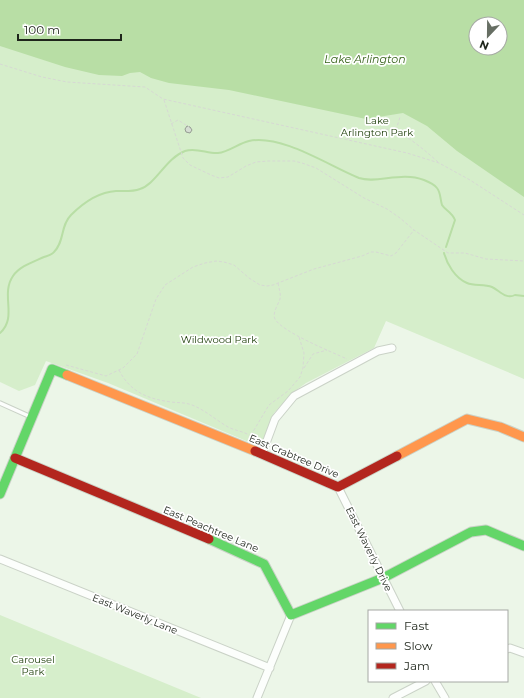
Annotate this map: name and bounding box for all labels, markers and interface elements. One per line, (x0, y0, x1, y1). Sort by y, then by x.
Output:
scale bar (18, 16, 121, 42)
north arrow (468, 16, 508, 56)
text: 100 m (24, 22, 60, 37)
text: N (478, 37, 491, 53)
water label: Lake Arlington (324, 52, 406, 66)
park label: Lake Arlington Park (341, 114, 413, 139)
park label: Wildwood Park (181, 333, 257, 346)
street label: East Crabtree Drive (247, 431, 341, 481)
street label: East Peachtree Lane (161, 503, 261, 555)
street label: East Waverly Drive (343, 505, 395, 593)
street label: East Waverly Lane (90, 591, 180, 637)
legend (368, 610, 508, 682)
text: Fast (404, 618, 429, 633)
text: Slow (404, 638, 433, 653)
park label: Carousel Park (11, 653, 55, 678)
text: Jam (403, 658, 430, 673)

